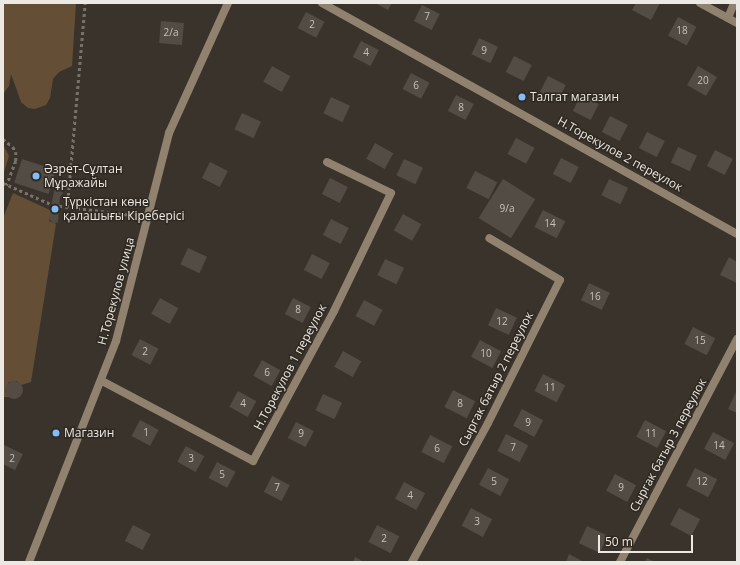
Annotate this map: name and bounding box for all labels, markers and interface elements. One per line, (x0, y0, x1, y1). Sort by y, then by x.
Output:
house number: 7 (424, 11, 430, 23)
house number: 2 (309, 19, 315, 31)
house number: 18 (676, 25, 688, 37)
house number: 2/а (164, 27, 178, 39)
house number: 9 (481, 45, 487, 57)
house number: 4 (363, 47, 369, 59)
house number: 20 (697, 75, 709, 87)
house number: 6 (413, 80, 419, 92)
place label: Талгат магазин (530, 90, 619, 104)
marker: Талгат магазин (517, 92, 527, 102)
house number: 8 (458, 102, 464, 114)
street label: Н.Торекулов 2 переулок (555, 114, 685, 194)
place label: Әзрет-Сұлтан Мұражайы (44, 162, 123, 190)
marker: Әзрет-Сұлтан Мұражайы (31, 171, 41, 181)
place label: Түркістан көне қалашығы Кіреберісі (63, 195, 185, 223)
house number: 9/а (500, 203, 514, 215)
marker: Түркістан көне қалашығы Кіреберісі (50, 204, 60, 214)
house number: 14 (544, 218, 556, 230)
street label: Н.Торекулов улица (95, 236, 137, 346)
house number: 16 (589, 291, 601, 303)
street label: Н.Торекулов 1 переулок (251, 301, 329, 433)
house number: 8 (295, 304, 301, 316)
street label: Сыргак батыр 2 переулок (456, 309, 536, 449)
house number: 12 (496, 316, 508, 328)
house number: 15 (694, 335, 706, 347)
house number: 2 (142, 346, 148, 358)
house number: 10 (480, 348, 492, 360)
house number: 6 (264, 367, 270, 379)
street label: Сыргак батыр 3 переулок (627, 376, 709, 514)
house number: 11 (544, 382, 556, 394)
house number: 4 (240, 398, 246, 410)
house number: 8 (457, 398, 463, 410)
house number: 9 (525, 417, 531, 429)
place label: Магазин (64, 426, 114, 440)
house number: 1 (143, 427, 149, 439)
marker: Магазин (51, 428, 61, 438)
house number: 9 (298, 428, 304, 440)
house number: 11 (645, 428, 657, 440)
house number: 14 (713, 440, 725, 452)
house number: 7 (510, 442, 516, 454)
house number: 6 (434, 443, 440, 455)
house number: 2 (9, 453, 15, 465)
house number: 3 (188, 453, 194, 465)
house number: 5 (219, 469, 225, 481)
house number: 5 (491, 476, 497, 488)
house number: 12 (696, 476, 708, 488)
house number: 7 (274, 482, 280, 494)
house number: 9 (618, 482, 624, 494)
house number: 4 (407, 490, 413, 502)
house number: 3 (474, 516, 480, 528)
scale bar (600, 527, 695, 553)
house number: 2 (381, 533, 387, 545)
text: 50 m (605, 533, 633, 550)

